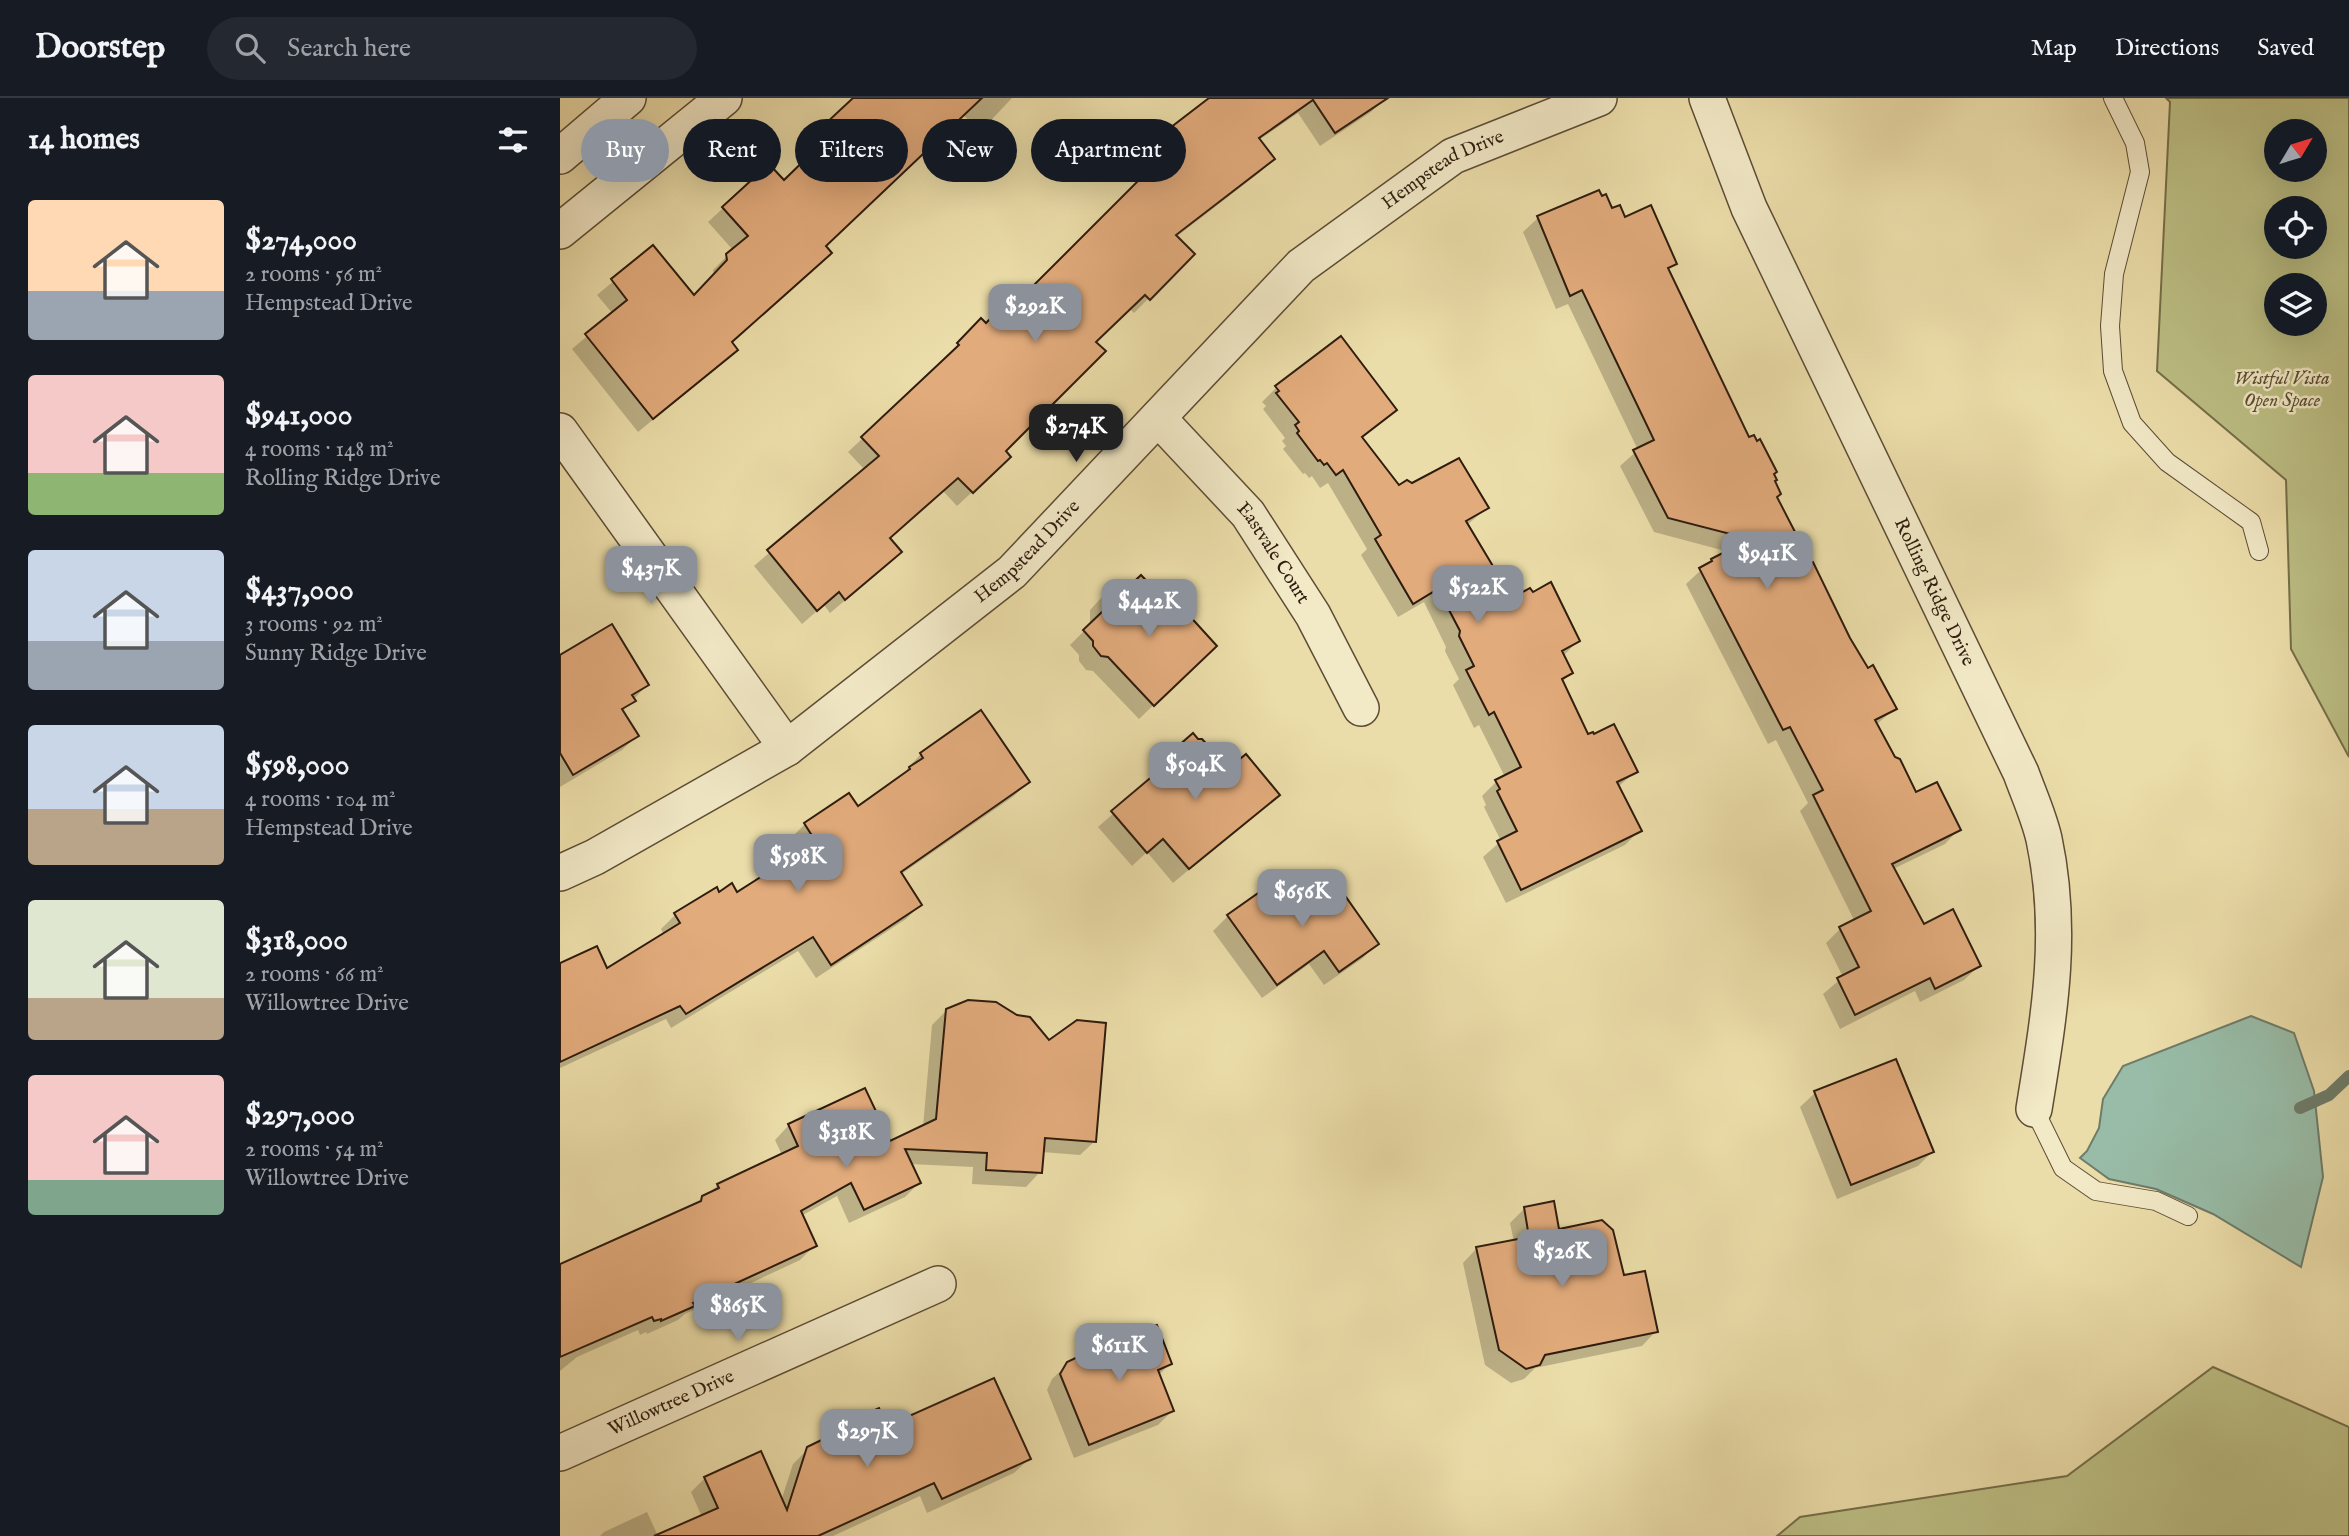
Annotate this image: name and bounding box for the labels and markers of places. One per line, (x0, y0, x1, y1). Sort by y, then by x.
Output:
pin: $292K (986, 285, 1084, 344)
pin: $274K (1027, 404, 1125, 464)
pin: $941K (1718, 532, 1816, 591)
pin: $437K (602, 546, 700, 606)
pin: $522K (1429, 566, 1527, 625)
pin: $442K (1100, 580, 1198, 639)
pin: $504K (1146, 742, 1244, 802)
pin: $598K (749, 834, 847, 894)
pin: $656K (1253, 870, 1351, 929)
pin: $318K (797, 1110, 895, 1170)
pin: $526K (1513, 1230, 1611, 1289)
pin: $865K (689, 1284, 787, 1343)
pin: $611K (1070, 1324, 1168, 1383)
pin: $297K (818, 1410, 916, 1469)

